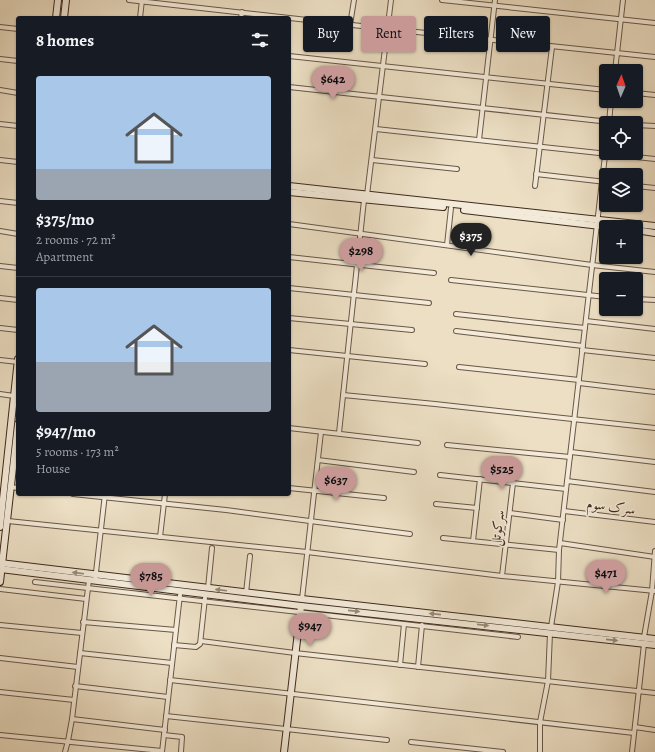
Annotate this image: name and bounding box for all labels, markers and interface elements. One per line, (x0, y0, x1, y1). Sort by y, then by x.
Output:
chip: Buy (303, 16, 353, 52)
chip: Rent (361, 16, 416, 52)
chip: Filters (424, 16, 488, 52)
chip: New (496, 16, 550, 52)
text: 8 homes (36, 29, 94, 52)
icon: filters (249, 29, 271, 51)
north arrow (599, 64, 643, 108)
map controls (599, 64, 643, 316)
pin: $642 (309, 66, 357, 100)
text: $642 (321, 70, 345, 87)
icon: home (118, 102, 190, 174)
button: locate (599, 116, 643, 160)
button: layers (599, 168, 643, 212)
text: $375/mo (36, 208, 94, 231)
button: + (599, 220, 643, 264)
pin: $375 (447, 223, 495, 257)
text: $375 (460, 227, 482, 244)
text: 2 rooms · 72 m² (36, 231, 116, 248)
pin: $298 (337, 238, 385, 272)
text: $298 (349, 242, 373, 259)
text: Apartment (36, 248, 94, 265)
button: − (599, 272, 643, 316)
icon: home (118, 314, 190, 386)
text: $947/mo (36, 420, 96, 443)
text: 5 rooms · 173 m² (36, 443, 119, 460)
pin: $525 (478, 456, 526, 490)
text: House (36, 460, 70, 477)
text: $525 (490, 460, 514, 477)
pin: $637 (312, 467, 360, 501)
text: $637 (324, 471, 348, 488)
street label: سرک سوم (585, 494, 637, 522)
street label: سرکوتل (486, 509, 510, 547)
pin: $471 (582, 560, 630, 594)
pin: $785 (127, 563, 175, 597)
text: $471 (595, 564, 617, 581)
text: $785 (139, 567, 163, 584)
one-way arrow (72, 570, 85, 576)
one-way arrow (215, 587, 228, 593)
one-way arrow (348, 608, 360, 615)
one-way arrow (429, 611, 441, 617)
pin: $947 (286, 613, 334, 647)
text: $947 (298, 617, 322, 634)
one-way arrow (477, 622, 489, 628)
one-way arrow (606, 637, 618, 643)

